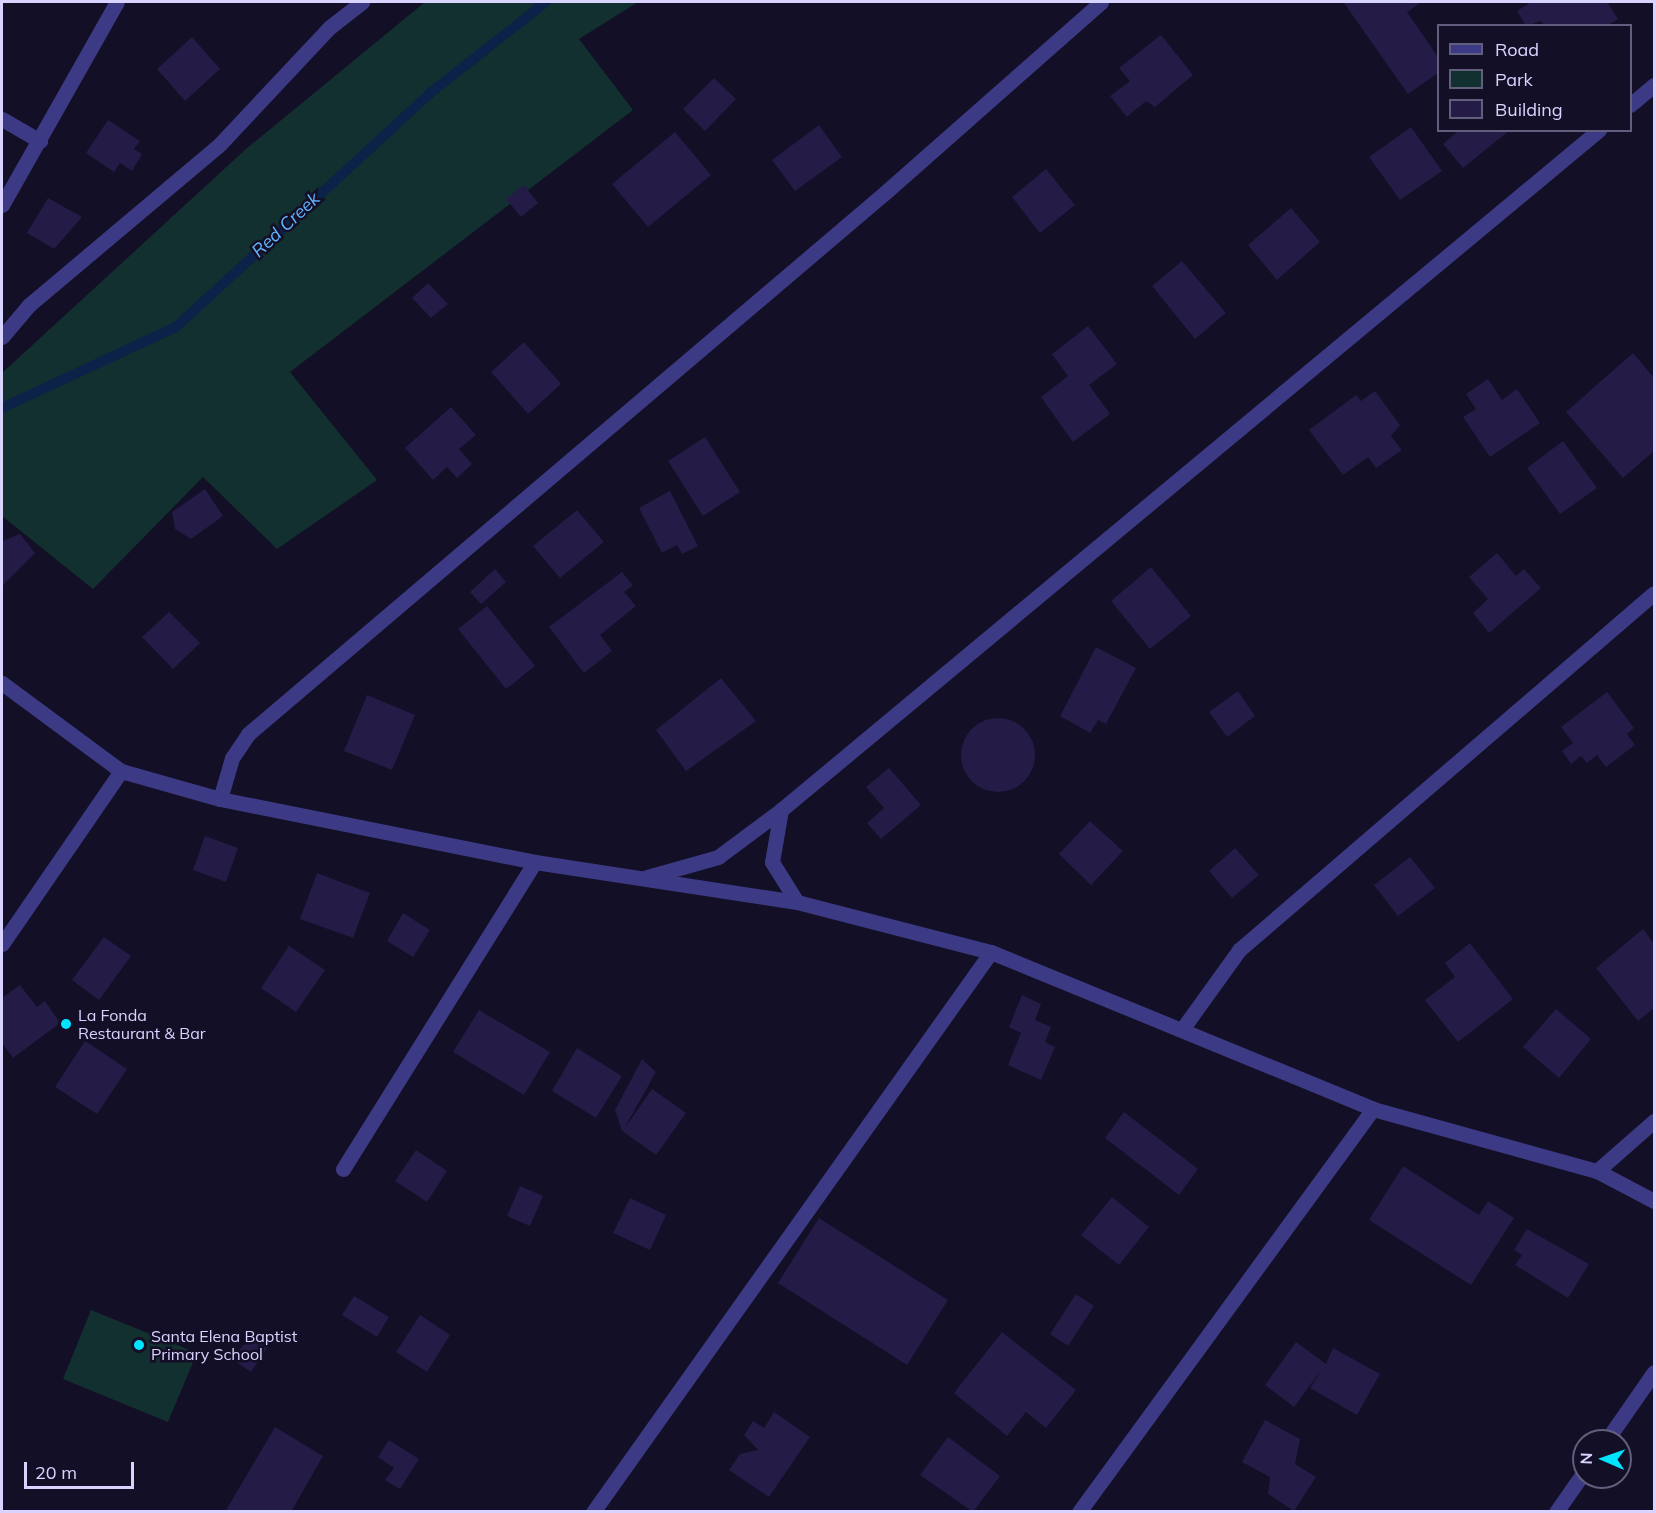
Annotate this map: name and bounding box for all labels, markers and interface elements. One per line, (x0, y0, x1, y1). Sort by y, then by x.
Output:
legend (1437, 24, 1632, 132)
text: Road (1495, 38, 1539, 61)
text: Park (1495, 68, 1533, 91)
text: Building (1495, 98, 1563, 121)
water label: Red Creek (248, 188, 324, 262)
place label: La Fonda Restaurant & Bar (78, 1005, 206, 1043)
marker: La Fonda Restaurant & Bar (59, 1017, 73, 1031)
place label: Santa Elena Baptist Primary School (151, 1326, 297, 1364)
marker: Santa Elena Baptist Primary School (132, 1338, 146, 1352)
north arrow (1572, 1429, 1632, 1489)
scale bar (27, 1450, 136, 1488)
text: N (1576, 1452, 1596, 1465)
text: 20 m (35, 1461, 77, 1484)

